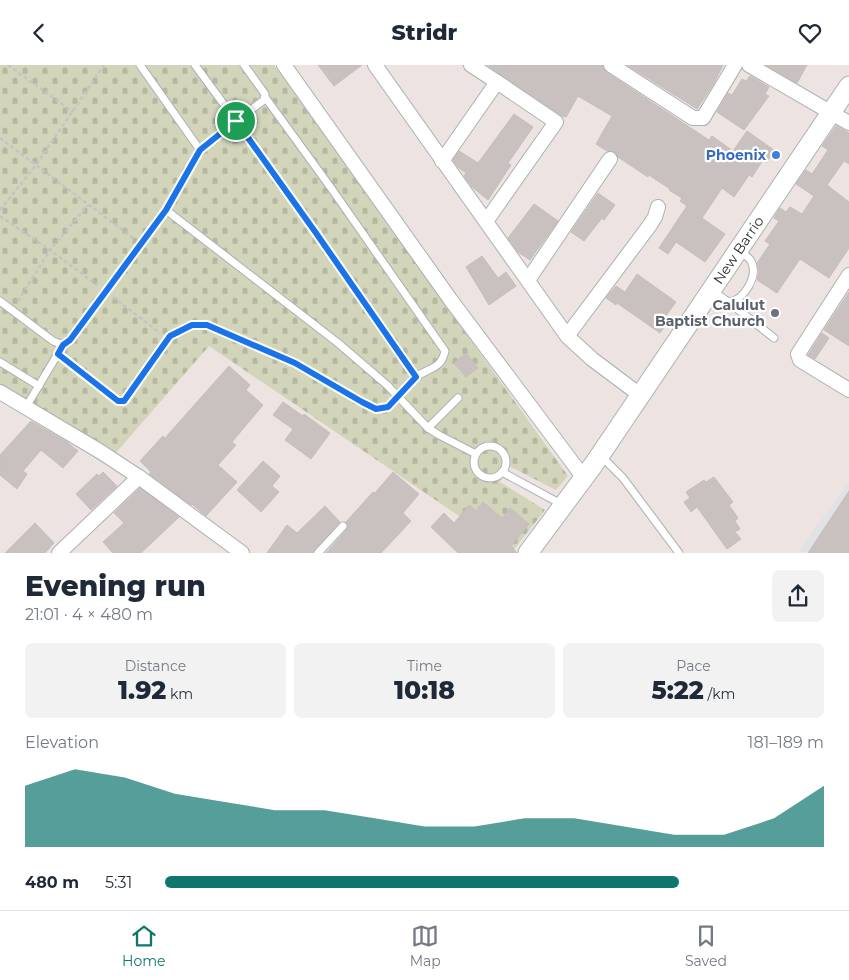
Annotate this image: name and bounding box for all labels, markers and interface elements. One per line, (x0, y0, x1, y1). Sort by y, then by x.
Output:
icon: back (25, 19, 53, 47)
text: Stridr (392, 19, 457, 46)
icon: heart (796, 19, 824, 47)
pin (215, 100, 257, 142)
icon: arrive (222, 107, 250, 135)
place label: Phoenix (706, 146, 767, 164)
marker: Phoenix (770, 149, 782, 161)
street label: New Barrio (709, 212, 768, 287)
place label: Calulut Baptist Church (655, 296, 765, 330)
marker: Calulut Baptist Church (769, 307, 781, 319)
text: Evening run (25, 569, 206, 603)
button: share (772, 570, 824, 622)
text: 21:01 · 4 × 480 m (25, 605, 153, 624)
text: Distance (125, 657, 186, 675)
text: Time (407, 657, 442, 675)
text: Pace (676, 657, 711, 675)
text: 1.92 (118, 675, 166, 705)
text: 10:18 (394, 675, 455, 705)
text: 5:22 (652, 675, 704, 705)
text: km (166, 685, 193, 703)
text: /km (704, 685, 735, 703)
text: Elevation (25, 733, 99, 752)
text: 181–189 m (748, 733, 824, 752)
text: 480 m (25, 873, 79, 892)
text: 5:31 (105, 873, 132, 892)
tab: Home (122, 922, 166, 970)
tab: Map (410, 922, 441, 970)
tab: Saved (685, 922, 727, 970)

